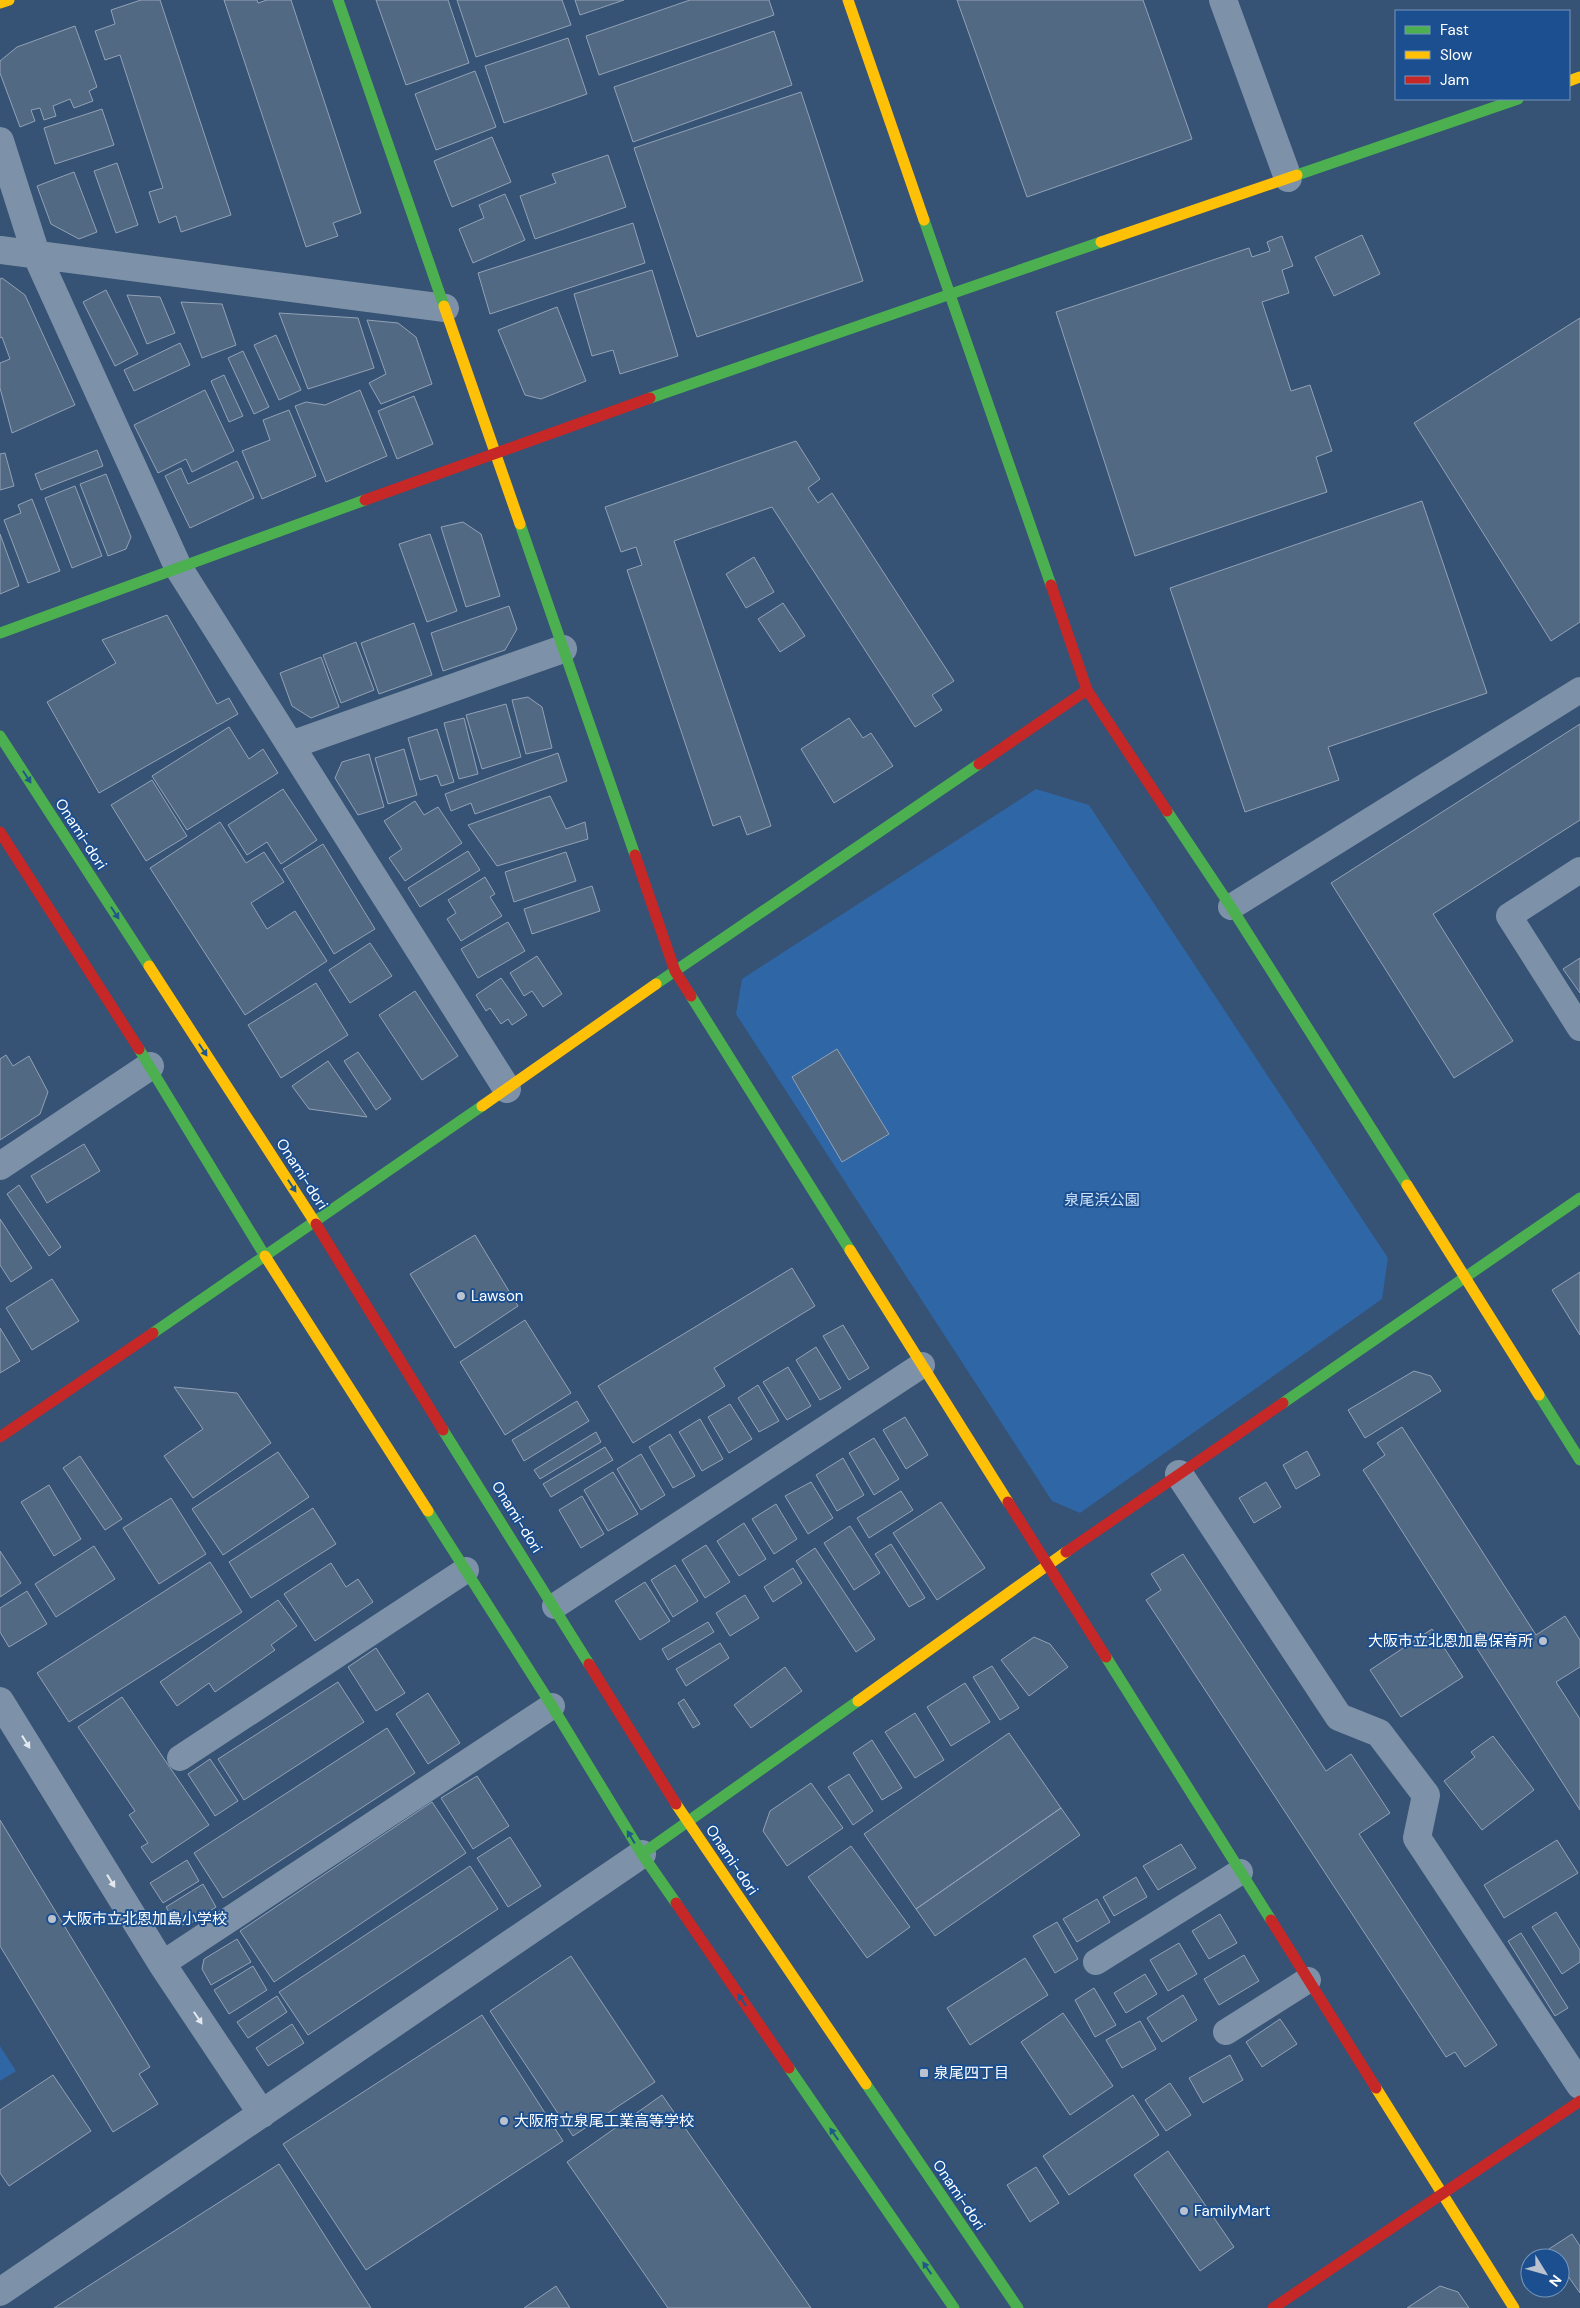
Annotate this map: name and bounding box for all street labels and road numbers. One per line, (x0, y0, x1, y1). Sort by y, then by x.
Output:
street label: Onami-dori (51, 795, 111, 873)
street label: Onami-dori (272, 1135, 332, 1213)
street label: Onami-dori (487, 1477, 547, 1557)
street label: Onami-dori (701, 1821, 763, 1899)
street label: Onami-dori (928, 2156, 990, 2234)

